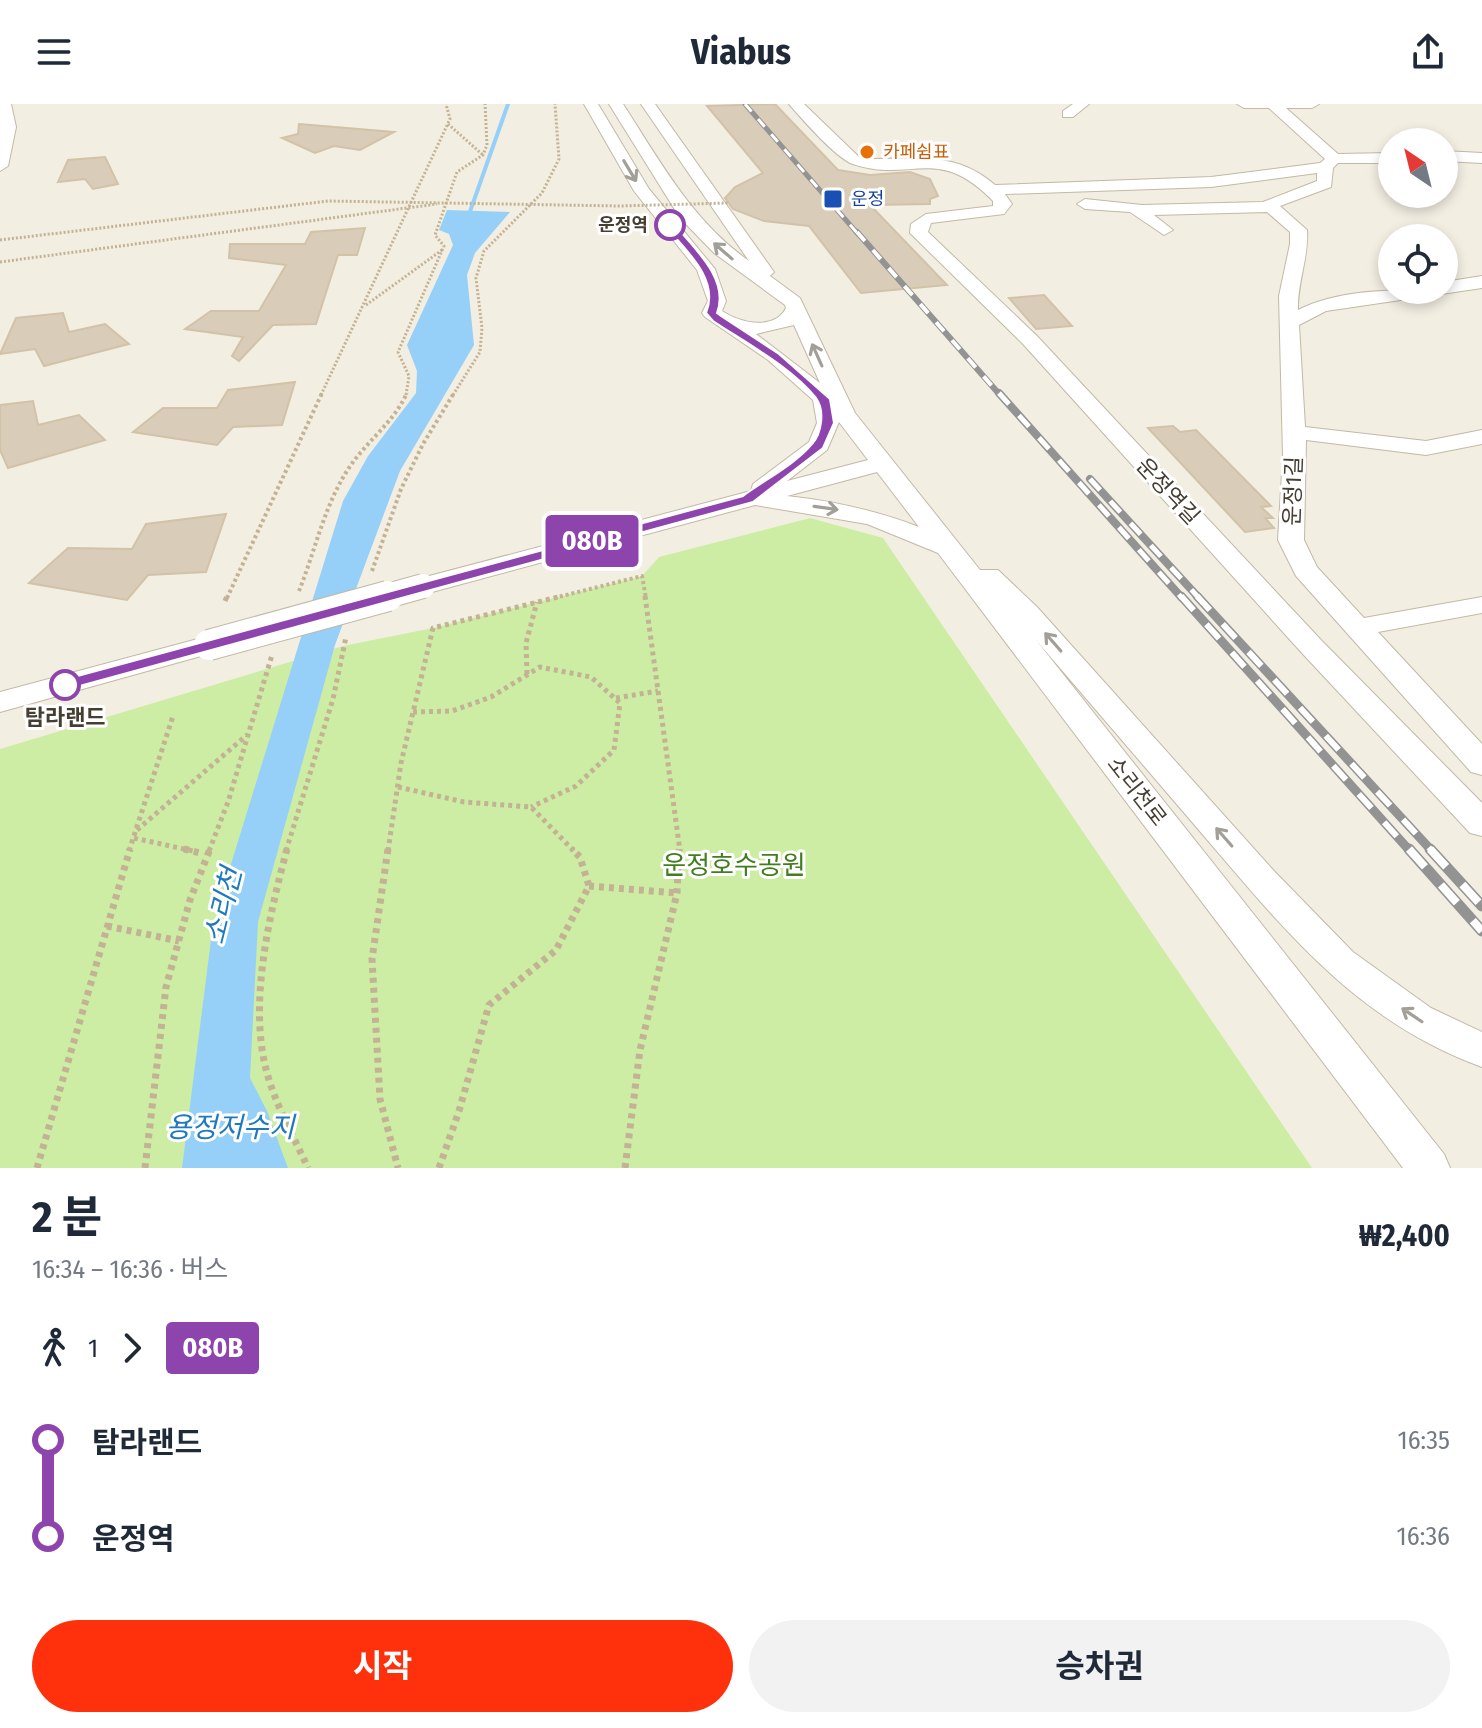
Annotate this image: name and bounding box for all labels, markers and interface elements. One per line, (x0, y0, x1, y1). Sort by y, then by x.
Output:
icon: menu (32, 30, 76, 74)
text: Viabus (691, 30, 791, 74)
icon: share (1406, 30, 1450, 74)
north arrow (1378, 128, 1458, 208)
map controls (1378, 128, 1458, 304)
place label: 카페쉼표 (883, 141, 949, 163)
marker: 카페쉼표 (858, 143, 876, 161)
one-way arrow (622, 160, 639, 182)
marker: 운정 (822, 188, 844, 210)
place label: 운정 (851, 188, 884, 210)
marker: 운정역 (655, 210, 685, 240)
place label: 운정역 (598, 214, 648, 236)
button: locate (1378, 224, 1458, 304)
one-way arrow (714, 242, 734, 260)
one-way arrow (809, 343, 824, 367)
street label: 운정역길 (1131, 452, 1205, 530)
street label: 운정1길 (1278, 456, 1308, 526)
one-way arrow (812, 501, 838, 516)
line badge: 080B (536, 515, 648, 567)
text: 080B (561, 524, 623, 557)
one-way arrow (1044, 633, 1062, 653)
marker: 탐라랜드 (50, 670, 80, 700)
place label: 탐라랜드 (25, 704, 105, 731)
street label: 소리천로 (1101, 751, 1173, 831)
one-way arrow (1216, 828, 1234, 848)
park label: 운정호수공원 (662, 850, 806, 881)
water label: 소리천 (198, 861, 249, 947)
one-way arrow (1402, 1007, 1424, 1024)
water label: 용정저수지 (166, 1111, 297, 1144)
text: 2 분 (32, 1191, 102, 1244)
text: ₩2,400 (1359, 1218, 1450, 1254)
text: 16:34 – 16:36 · 버스 (32, 1254, 228, 1285)
icon: walk (32, 1326, 76, 1370)
icon: forward (110, 1326, 154, 1370)
text: 080B (182, 1331, 243, 1364)
text: 1 (88, 1333, 98, 1364)
text: 탐라랜드 (92, 1425, 202, 1461)
text: 16:35 (1398, 1425, 1450, 1456)
text: 운정역 (92, 1521, 175, 1557)
text: 16:36 (1397, 1521, 1450, 1552)
button: 시작 (32, 1620, 733, 1712)
button: 승차권 (749, 1620, 1450, 1712)

